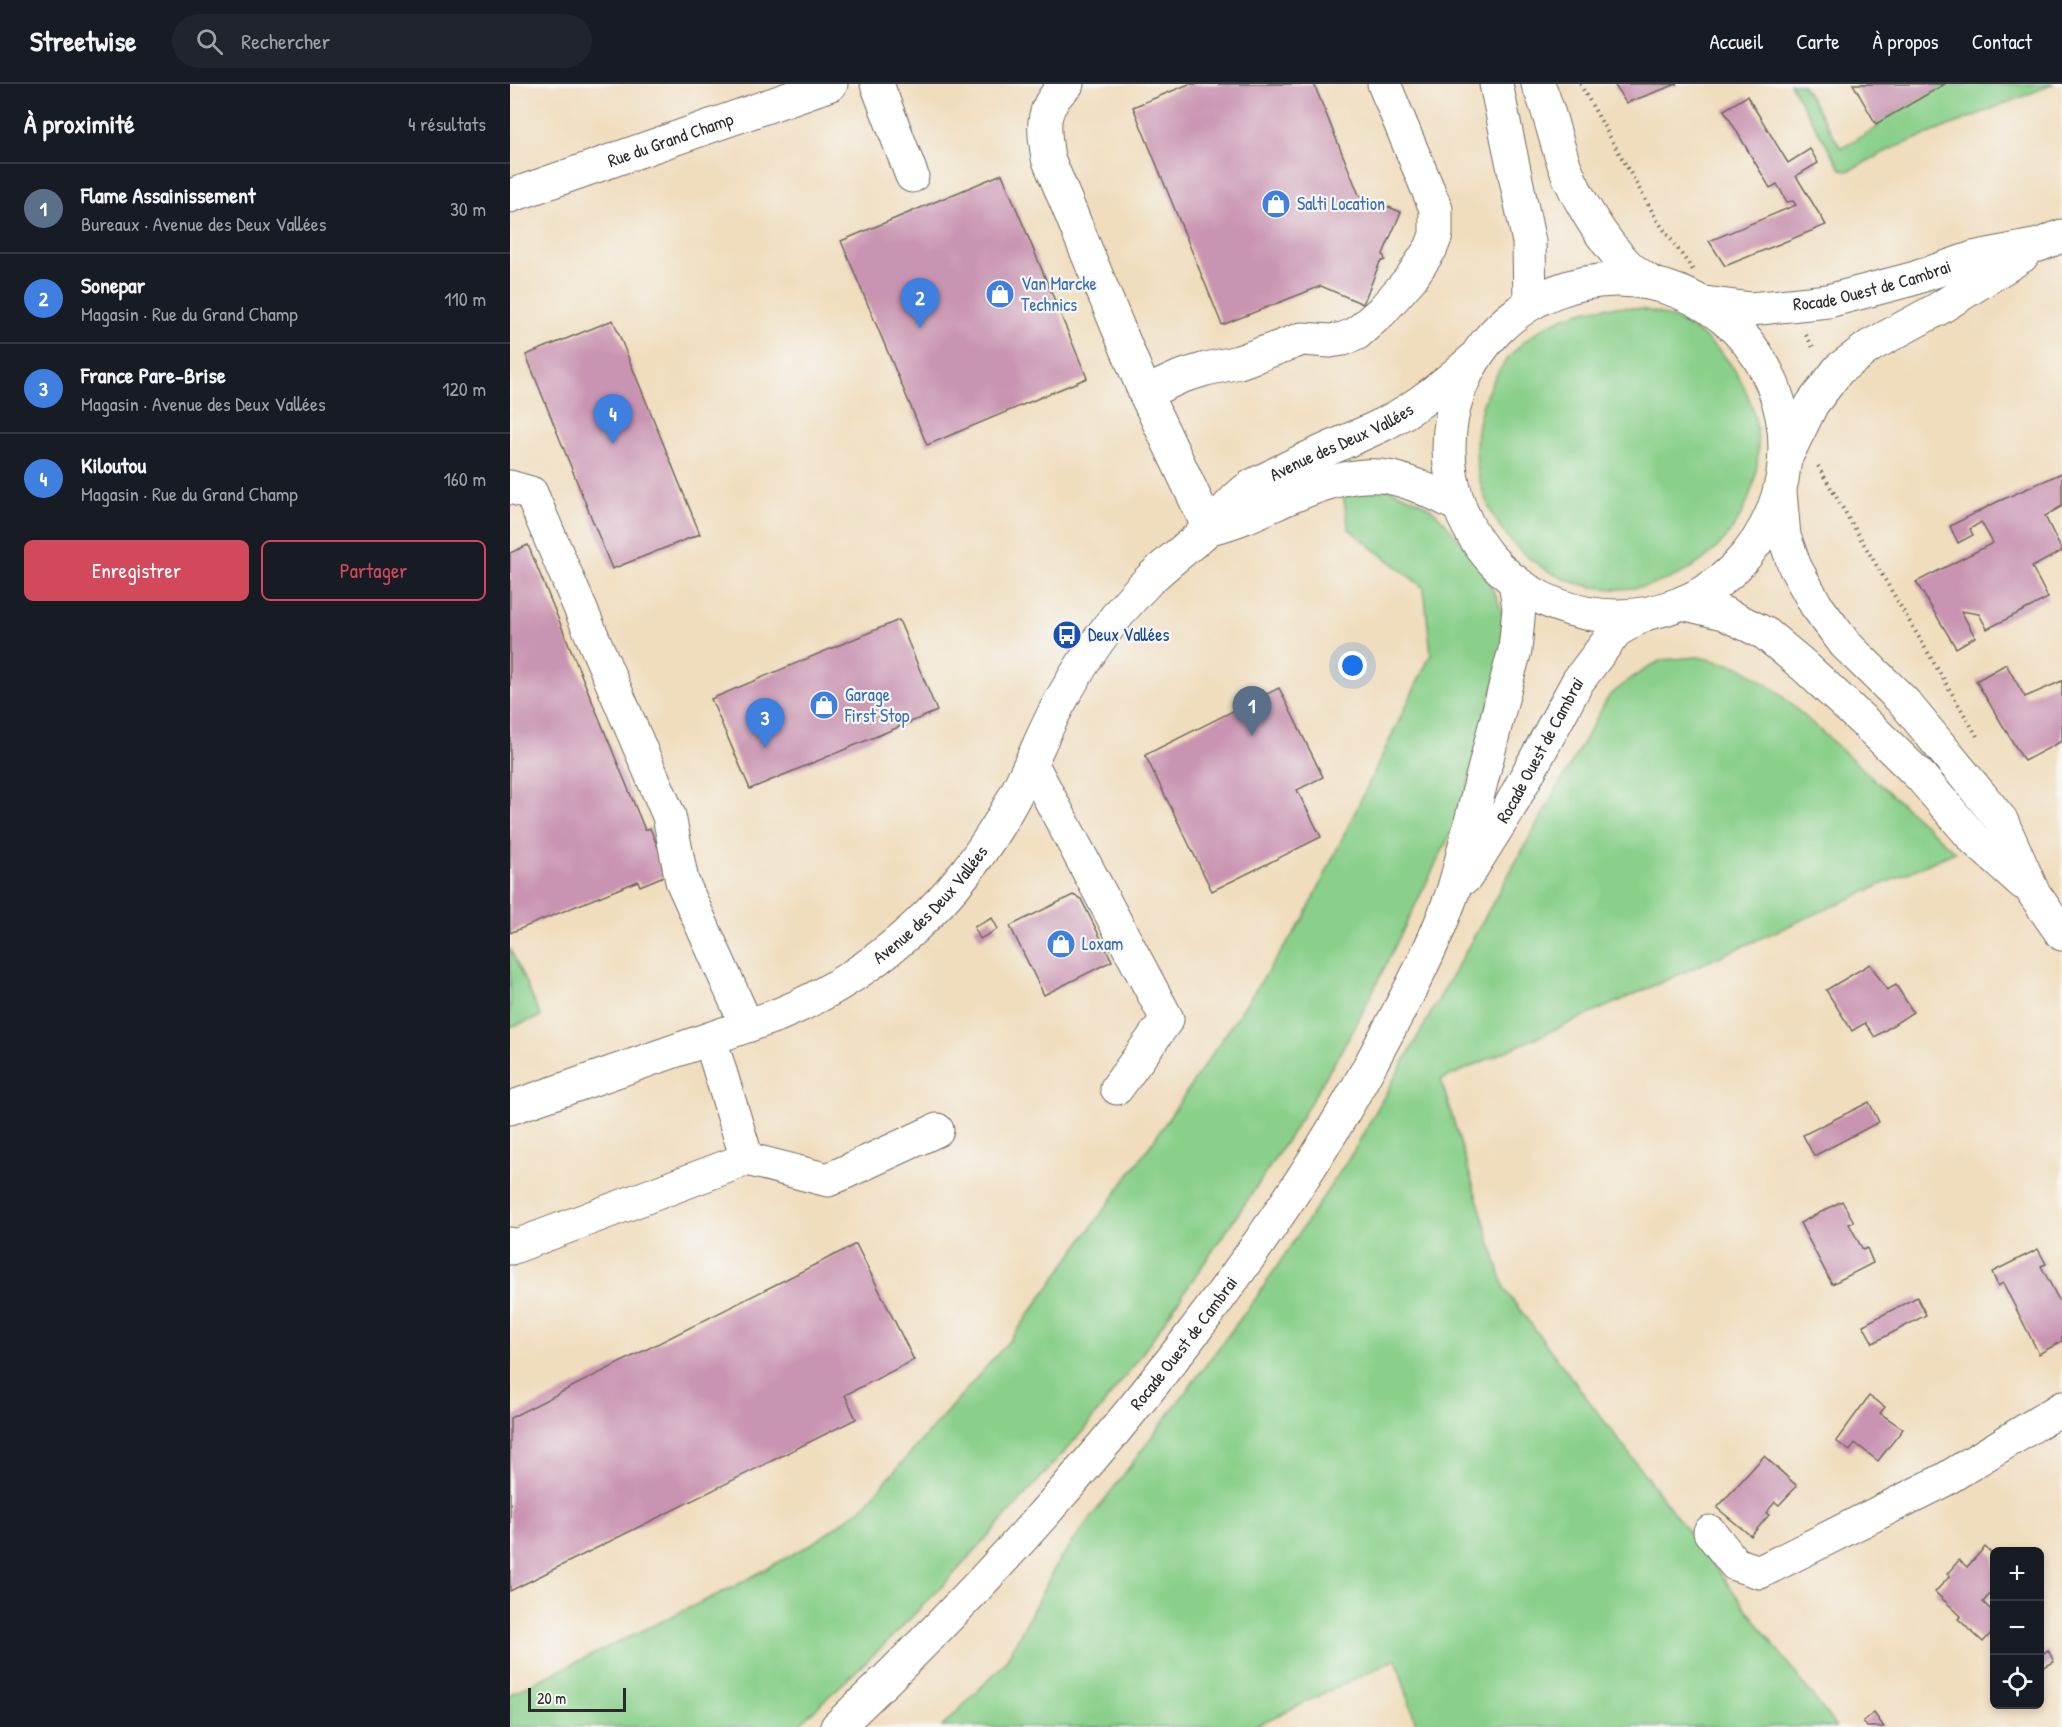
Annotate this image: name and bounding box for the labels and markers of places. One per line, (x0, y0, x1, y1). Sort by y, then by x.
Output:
shop icon: Salti Location (1260, 188, 1292, 220)
place label: Salti Location (1297, 191, 1385, 216)
place label: Van Marcke Technics (1021, 271, 1097, 317)
pin: 2 (900, 278, 940, 328)
shop icon: Van Marcke Technics (984, 278, 1016, 310)
pin: 4 (594, 394, 632, 444)
bus stop icon: Deux Vallées (1051, 619, 1083, 651)
place label: Deux Vallées (1088, 622, 1169, 647)
place label: Garage First Stop (844, 682, 910, 728)
pin: 1 (1232, 686, 1272, 736)
shop icon: Garage First Stop (808, 689, 840, 721)
pin: 3 (746, 698, 784, 748)
shop icon: Loxam (1045, 928, 1077, 960)
place label: Loxam (1082, 931, 1123, 956)

